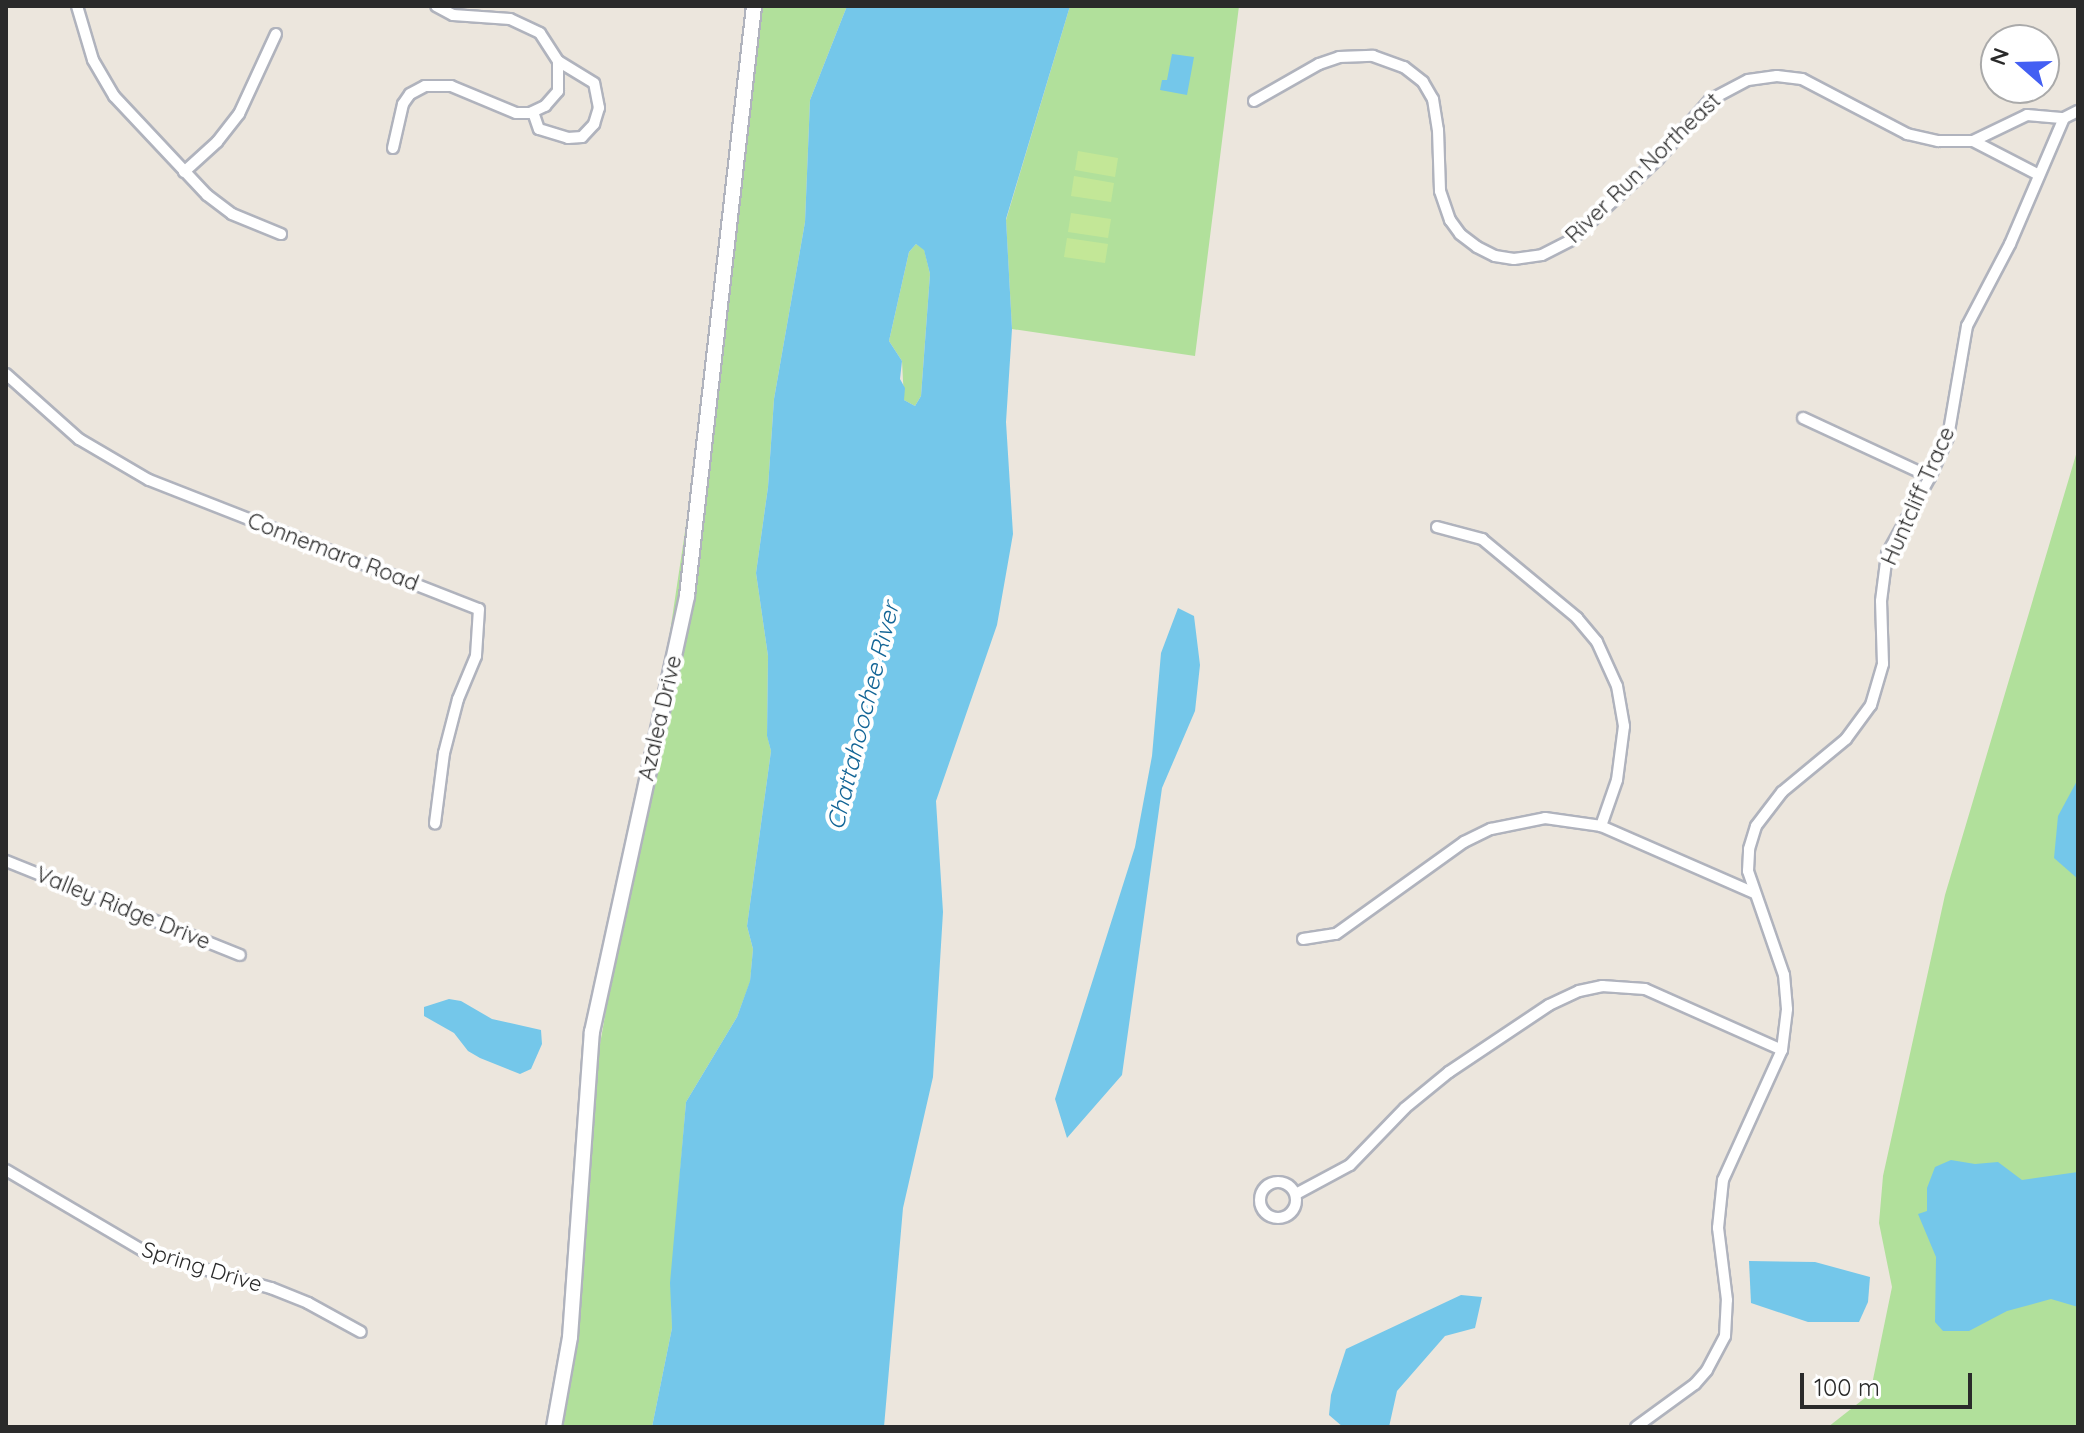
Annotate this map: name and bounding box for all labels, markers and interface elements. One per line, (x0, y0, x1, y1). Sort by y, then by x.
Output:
north arrow (1980, 24, 2060, 104)
text: N (1983, 44, 2015, 69)
street label: River Run Northeast (1560, 87, 1726, 249)
street label: Huntcliff Trace (1876, 423, 1960, 569)
street label: Connemara Road (244, 507, 422, 597)
water label: Chattahoochee River (821, 599, 905, 833)
street label: Azalea Drive (633, 653, 687, 783)
street label: Valley Ridge Drive (32, 861, 214, 955)
street label: Spring Drive (139, 1236, 265, 1298)
scale bar (1804, 1357, 1976, 1407)
text: 100 m (1814, 1372, 1880, 1402)

